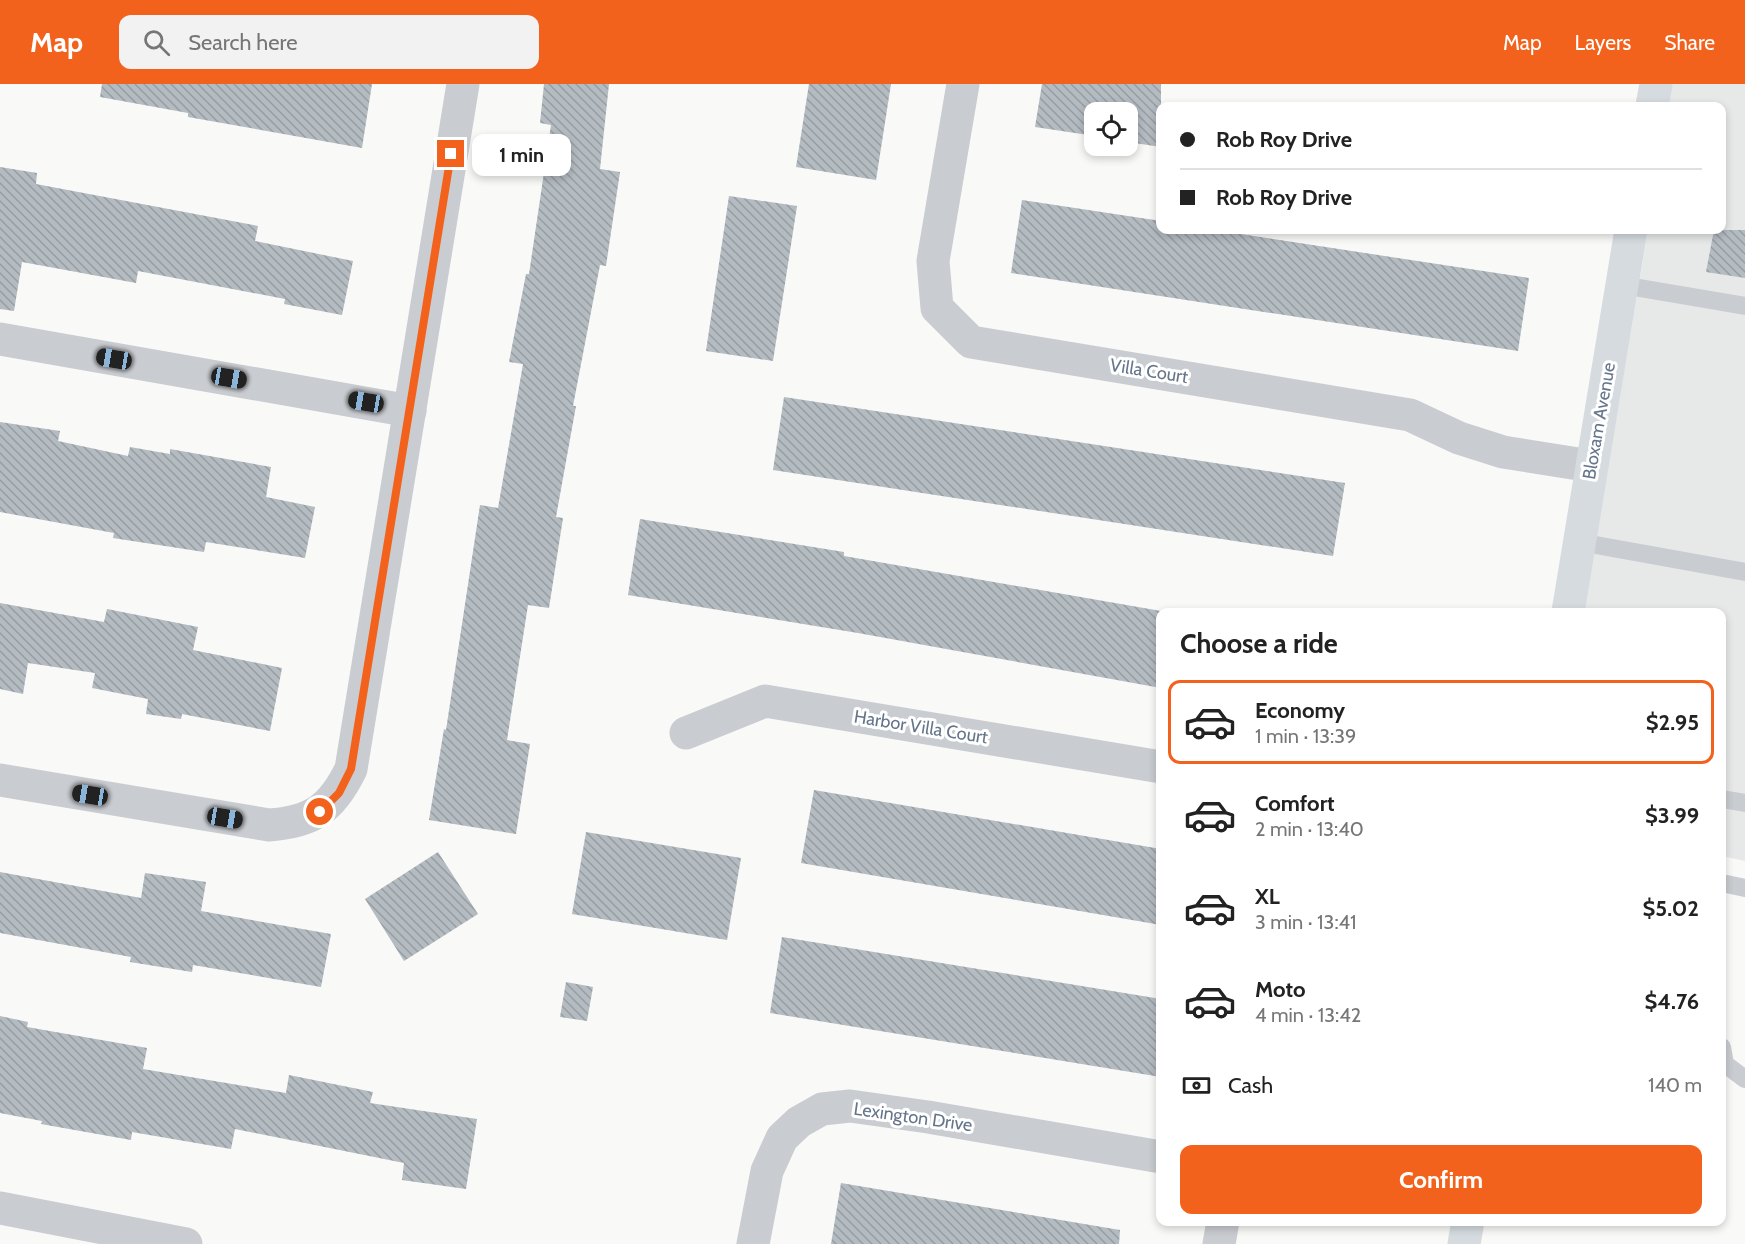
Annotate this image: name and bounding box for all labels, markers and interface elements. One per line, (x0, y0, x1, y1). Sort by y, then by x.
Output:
search box (119, 15, 539, 69)
text: Map (30, 25, 83, 59)
icon: search (140, 26, 173, 59)
text: Search here (188, 29, 297, 56)
text: Map (1503, 30, 1542, 55)
text: Layers (1575, 30, 1631, 55)
text: Share (1664, 30, 1715, 55)
map controls (1084, 102, 1138, 156)
button: locate (1084, 102, 1138, 156)
text: Rob Roy Drive (1216, 126, 1352, 153)
callout: 1 min (472, 133, 571, 175)
route end (437, 140, 464, 167)
text: 1 min (499, 143, 544, 167)
text: Rob Roy Drive (1216, 184, 1352, 211)
car (95, 347, 133, 371)
street label: Villa Court (1108, 354, 1190, 388)
street label: Bloxam Avenue (1578, 361, 1620, 481)
car (210, 366, 248, 390)
car (347, 390, 385, 414)
text: Choose a ride (1180, 627, 1338, 660)
icon: car (1183, 695, 1237, 749)
text: Economy (1255, 697, 1345, 724)
street label: Harbor Villa Court (853, 706, 989, 748)
text: $2.95 (1646, 709, 1699, 736)
text: 1 min · 13:39 (1255, 724, 1356, 748)
car (71, 783, 109, 807)
icon: car (1183, 788, 1237, 842)
text: Comfort (1255, 790, 1334, 817)
route start (306, 798, 333, 825)
text: $3.99 (1645, 802, 1699, 829)
car (206, 806, 244, 830)
text: 2 min · 13:40 (1255, 817, 1364, 841)
icon: car (1183, 881, 1237, 935)
text: XL (1255, 883, 1280, 910)
text: $5.02 (1643, 895, 1699, 922)
text: 3 min · 13:41 (1255, 910, 1357, 934)
icon: car (1183, 974, 1237, 1028)
text: Moto (1255, 976, 1306, 1003)
text: $4.76 (1645, 988, 1699, 1015)
text: 4 min · 13:42 (1255, 1003, 1361, 1027)
icon: cash (1180, 1069, 1213, 1102)
text: Cash (1228, 1072, 1273, 1099)
text: 140 m (1648, 1073, 1702, 1097)
street label: Lexington Drive (852, 1098, 974, 1136)
button: Confirm (1180, 1145, 1702, 1214)

